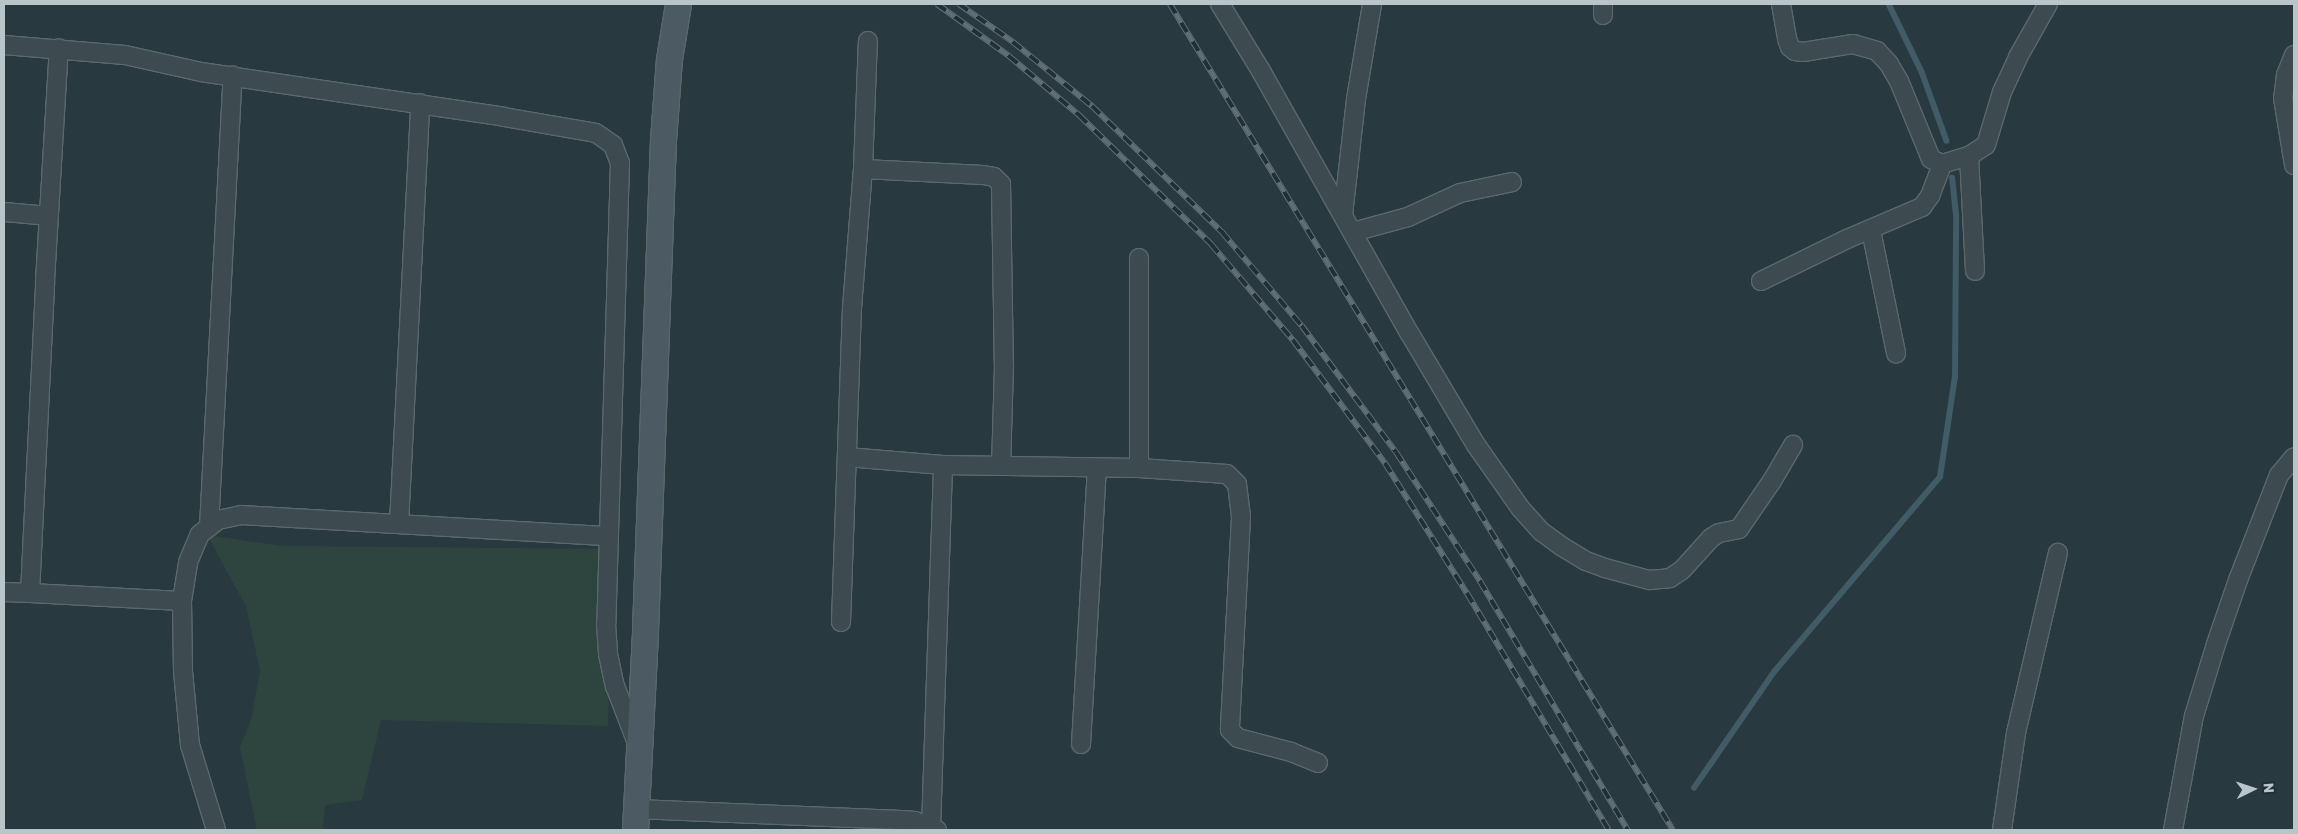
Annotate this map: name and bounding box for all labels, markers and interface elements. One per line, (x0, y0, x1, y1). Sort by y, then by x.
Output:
north arrow (2228, 764, 2278, 814)
text: N (2260, 782, 2277, 794)

